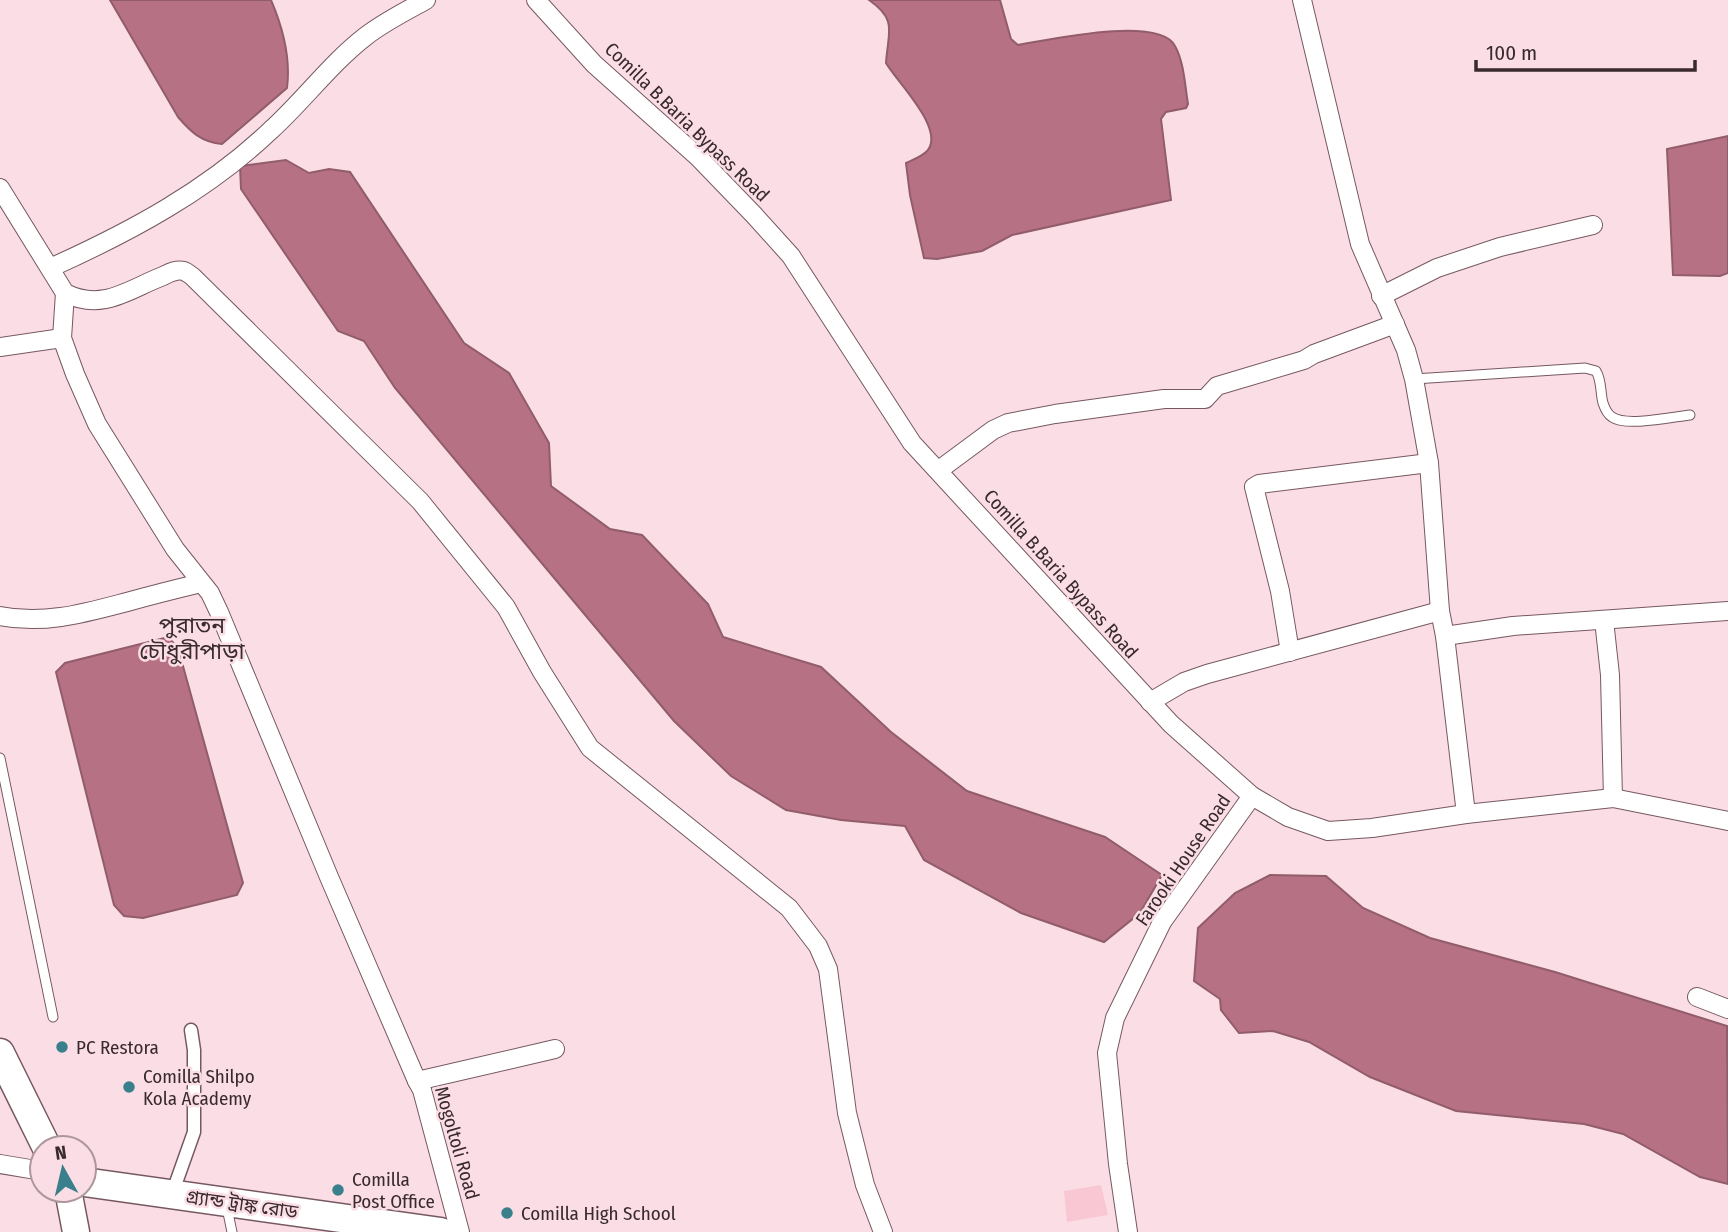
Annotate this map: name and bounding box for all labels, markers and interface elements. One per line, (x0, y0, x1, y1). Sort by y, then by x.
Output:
scale bar (1476, 28, 1695, 72)
street label: Comilla B.Baria Bypass Road (600, 37, 774, 207)
text: 100 m (1486, 40, 1537, 66)
street label: Comilla B.Baria Bypass Road (979, 485, 1143, 663)
district label: পুরাতন চৌধুরীপাড়া (139, 611, 246, 665)
street label: Farooki House Road (1131, 790, 1235, 930)
place label: PC Restora (76, 1036, 159, 1059)
marker: PC Restora (54, 1039, 70, 1055)
place label: Comilla Shilpo Kola Academy (143, 1065, 255, 1110)
marker: Comilla Shilpo Kola Academy (121, 1079, 137, 1095)
street label: Mogoltoli Road (430, 1084, 484, 1202)
north arrow (28, 1134, 98, 1204)
text: N (53, 1140, 68, 1165)
place label: Comilla Post Office (352, 1168, 435, 1213)
marker: Comilla Post Office (330, 1182, 346, 1198)
street label: গ্র্যান্ড ট্রাঙ্ক রোড (184, 1185, 300, 1223)
place label: Comilla High School (521, 1202, 676, 1225)
marker: Comilla High School (499, 1205, 515, 1221)

